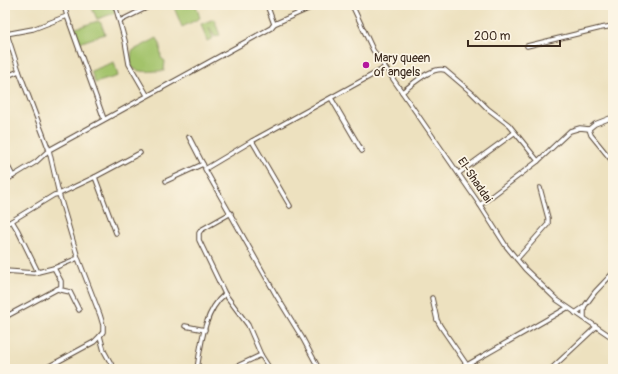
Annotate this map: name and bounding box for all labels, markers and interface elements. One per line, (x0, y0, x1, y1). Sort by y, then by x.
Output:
scale bar (468, 22, 560, 48)
text: 200 m (474, 29, 511, 44)
place label: Mary queen of angels (374, 51, 430, 80)
marker: Mary queen of angels (361, 60, 371, 70)
street label: El-Shaddai (454, 155, 495, 206)

